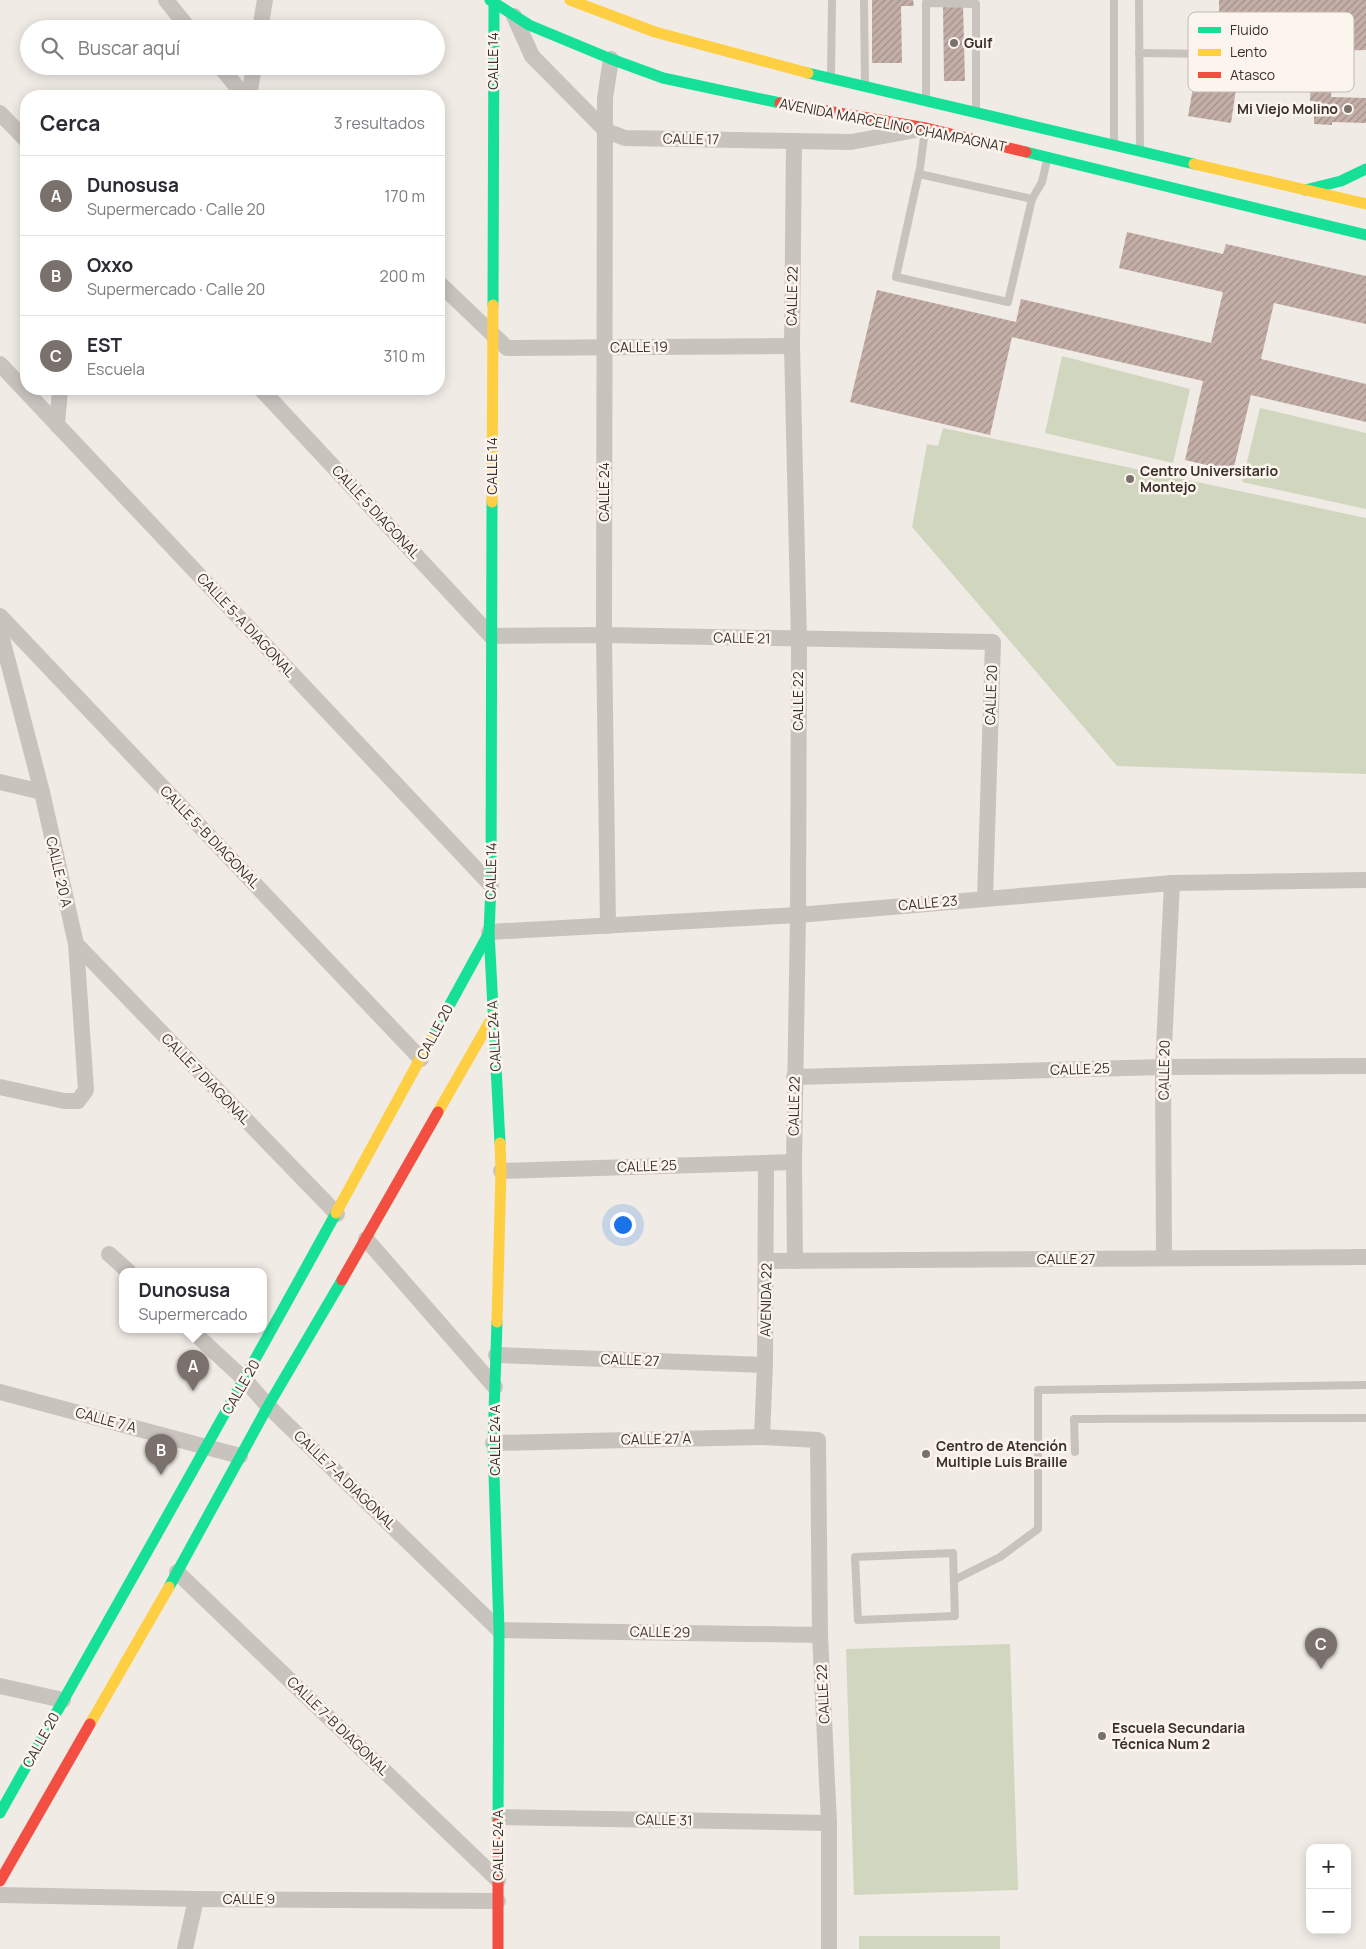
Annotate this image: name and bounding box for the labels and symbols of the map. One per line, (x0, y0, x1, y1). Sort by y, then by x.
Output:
legend (1188, 12, 1354, 92)
text: Fluido (1230, 20, 1268, 39)
street label: CALLE 14 (483, 32, 502, 90)
place label: Gulf (964, 33, 993, 52)
marker: Gulf (948, 37, 960, 49)
text: Lento (1230, 42, 1267, 61)
text: Atasco (1230, 65, 1275, 84)
street label: AVENIDA MARCELINO CHAMPAGNAT (778, 93, 1009, 156)
place label: Mi Viejo Molino (1237, 99, 1338, 118)
marker: Mi Viejo Molino (1342, 103, 1354, 115)
street label: CALLE 17 (663, 129, 719, 148)
street label: CALLE 22 (781, 266, 802, 326)
street label: CALLE 19 (610, 336, 668, 357)
street label: CALLE 14 (482, 437, 501, 495)
street label: CALLE 5 DIAGONAL (328, 461, 425, 563)
place label: Centro Universitario Montejo (1140, 461, 1278, 496)
street label: CALLE 24 (594, 462, 613, 522)
marker: Centro Universitario Montejo (1124, 473, 1136, 485)
street label: CALLE 5-A DIAGONAL (193, 568, 300, 681)
street label: CALLE 21 (713, 628, 771, 647)
street label: CALLE 20 (980, 665, 1001, 725)
street label: CALLE 22 (788, 671, 807, 731)
street label: CALLE 5-B DIAGONAL (156, 781, 264, 892)
street label: CALLE 20 A (42, 835, 77, 909)
street label: CALLE 14 (481, 842, 500, 900)
street label: CALLE 23 (898, 890, 958, 915)
street label: CALLE 24 A (482, 1000, 505, 1072)
street label: CALLE 20 (412, 1001, 457, 1063)
street label: CALLE 7 DIAGONAL (158, 1029, 255, 1129)
street label: CALLE 20 (1153, 1040, 1174, 1100)
street label: CALLE 25 (1050, 1058, 1110, 1079)
street label: CALLE 22 (783, 1076, 804, 1136)
street label: CALLE 25 (617, 1155, 677, 1176)
your location (610, 1212, 636, 1238)
street label: CALLE 27 (1037, 1249, 1095, 1268)
street label: AVENIDA 22 (755, 1263, 776, 1337)
street label: CALLE 27 (600, 1349, 660, 1370)
pin: A (177, 1350, 209, 1391)
street label: CALLE 20 (217, 1356, 264, 1418)
street label: CALLE 7 A (74, 1402, 139, 1437)
street label: CALLE 24 A (485, 1404, 504, 1476)
street label: CALLE 7-A DIAGONAL (290, 1426, 400, 1533)
street label: CALLE 27 A (621, 1428, 691, 1449)
pin: B (145, 1434, 177, 1475)
place label: Centro de Atención Multiple Luis Braille (936, 1436, 1067, 1471)
marker: Centro de Atención Multiple Luis Braille (920, 1448, 932, 1460)
street label: CALLE 29 (630, 1621, 690, 1642)
pin: C (1305, 1628, 1337, 1669)
street label: CALLE 22 (811, 1664, 834, 1724)
street label: CALLE 7-B DIAGONAL (283, 1672, 393, 1779)
street label: CALLE 20 (18, 1709, 63, 1771)
place label: Escuela Secundaria Técnica Num 2 (1112, 1718, 1245, 1753)
marker: Escuela Secundaria Técnica Num 2 (1096, 1730, 1108, 1742)
street label: CALLE 24 A (488, 1809, 507, 1881)
street label: CALLE 31 (635, 1810, 693, 1829)
street label: CALLE 9 (223, 1889, 275, 1908)

